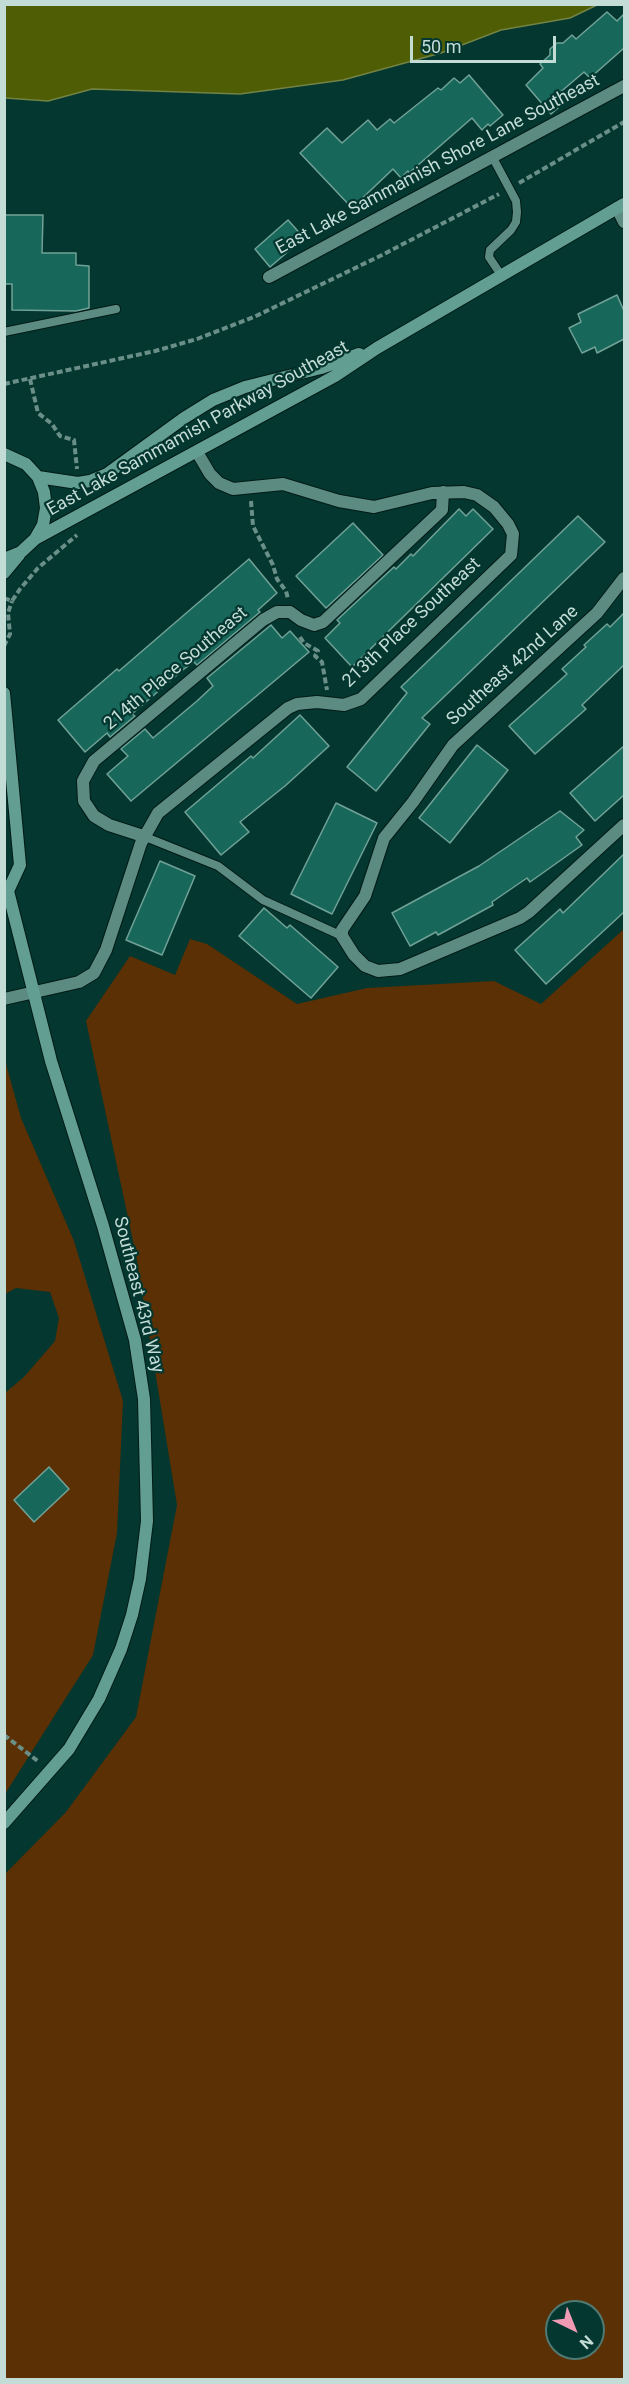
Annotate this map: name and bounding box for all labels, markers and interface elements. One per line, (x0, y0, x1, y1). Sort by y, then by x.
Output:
scale bar (413, 24, 558, 62)
text: 50 m (421, 36, 461, 57)
street label: East Lake Sammamish Shore Lane Southeast (273, 70, 603, 260)
street label: East Lake Sammamish Parkway Southeast (43, 337, 353, 521)
street label: 213th Place Southeast (339, 553, 485, 693)
street label: Southeast 42nd Lane (443, 601, 583, 731)
street label: 214th Place Southeast (100, 603, 252, 735)
street label: Southeast 43rd Way (108, 1215, 168, 1375)
north arrow (545, 2300, 605, 2360)
text: N (576, 2331, 597, 2353)

